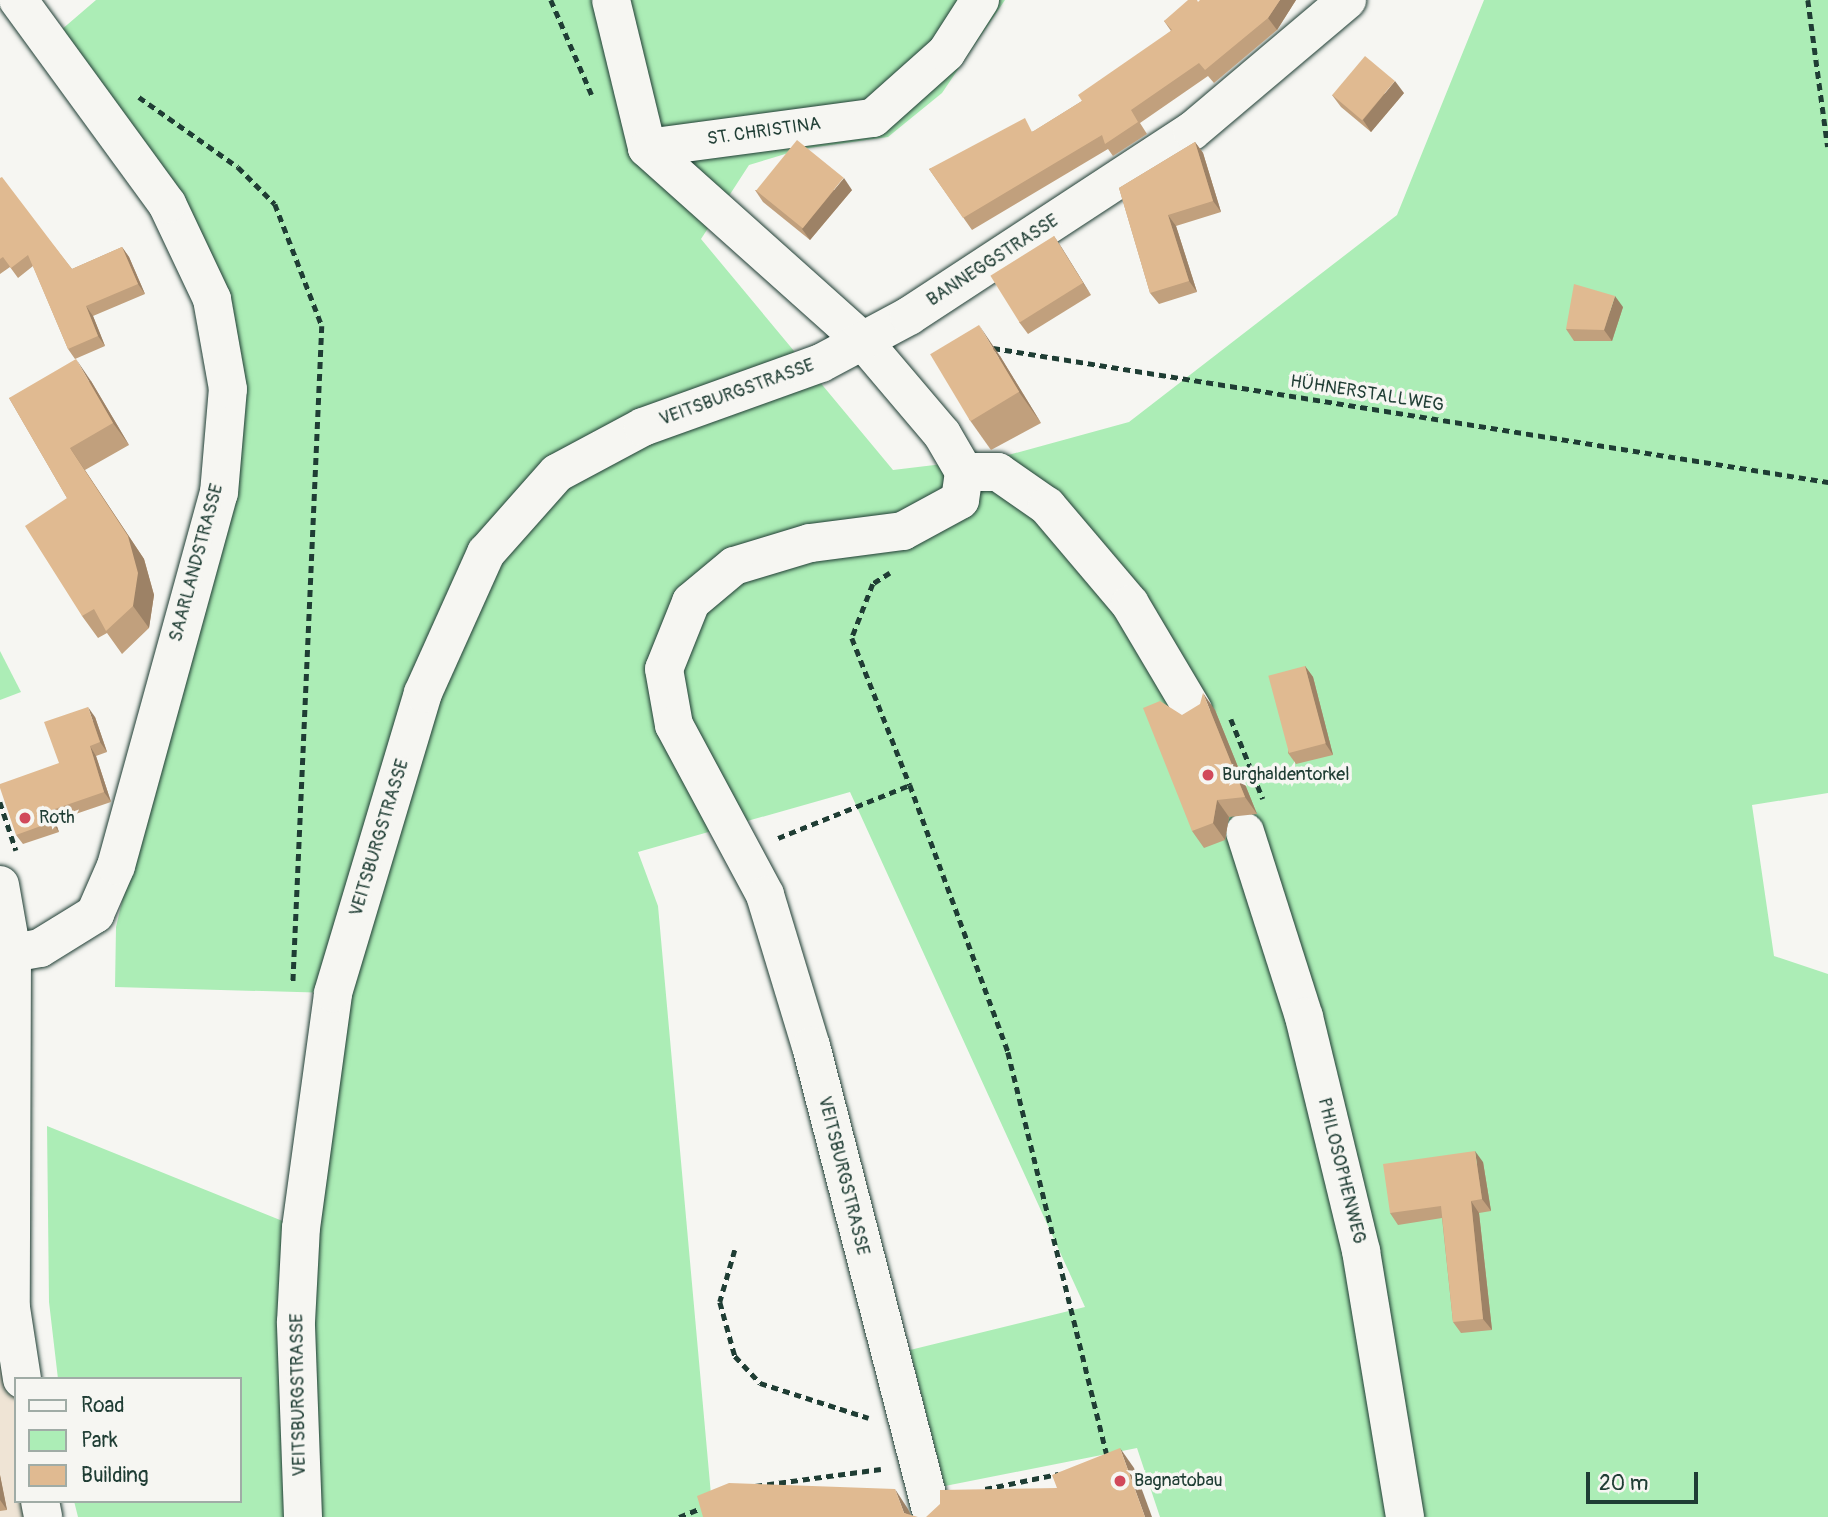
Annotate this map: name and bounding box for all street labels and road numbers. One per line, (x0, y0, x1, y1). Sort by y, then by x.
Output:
street label: ST. CHRISTINA (706, 113, 822, 151)
street label: BANNEGGSTRASSE (923, 210, 1063, 312)
street label: VEITSBURGSTRASSE (657, 355, 817, 431)
street label: HÜHNERSTALLWEG (1288, 371, 1446, 417)
street label: SAARLANDSTRASSE (166, 482, 228, 644)
street label: VEITSBURGSTRASSE (346, 757, 414, 919)
street label: VEITSBURGSTRASSE (813, 1094, 873, 1258)
street label: PHILOSOPHENWEG (1312, 1096, 1370, 1246)
street label: VEITSBURGSTRASSE (287, 1313, 311, 1477)

